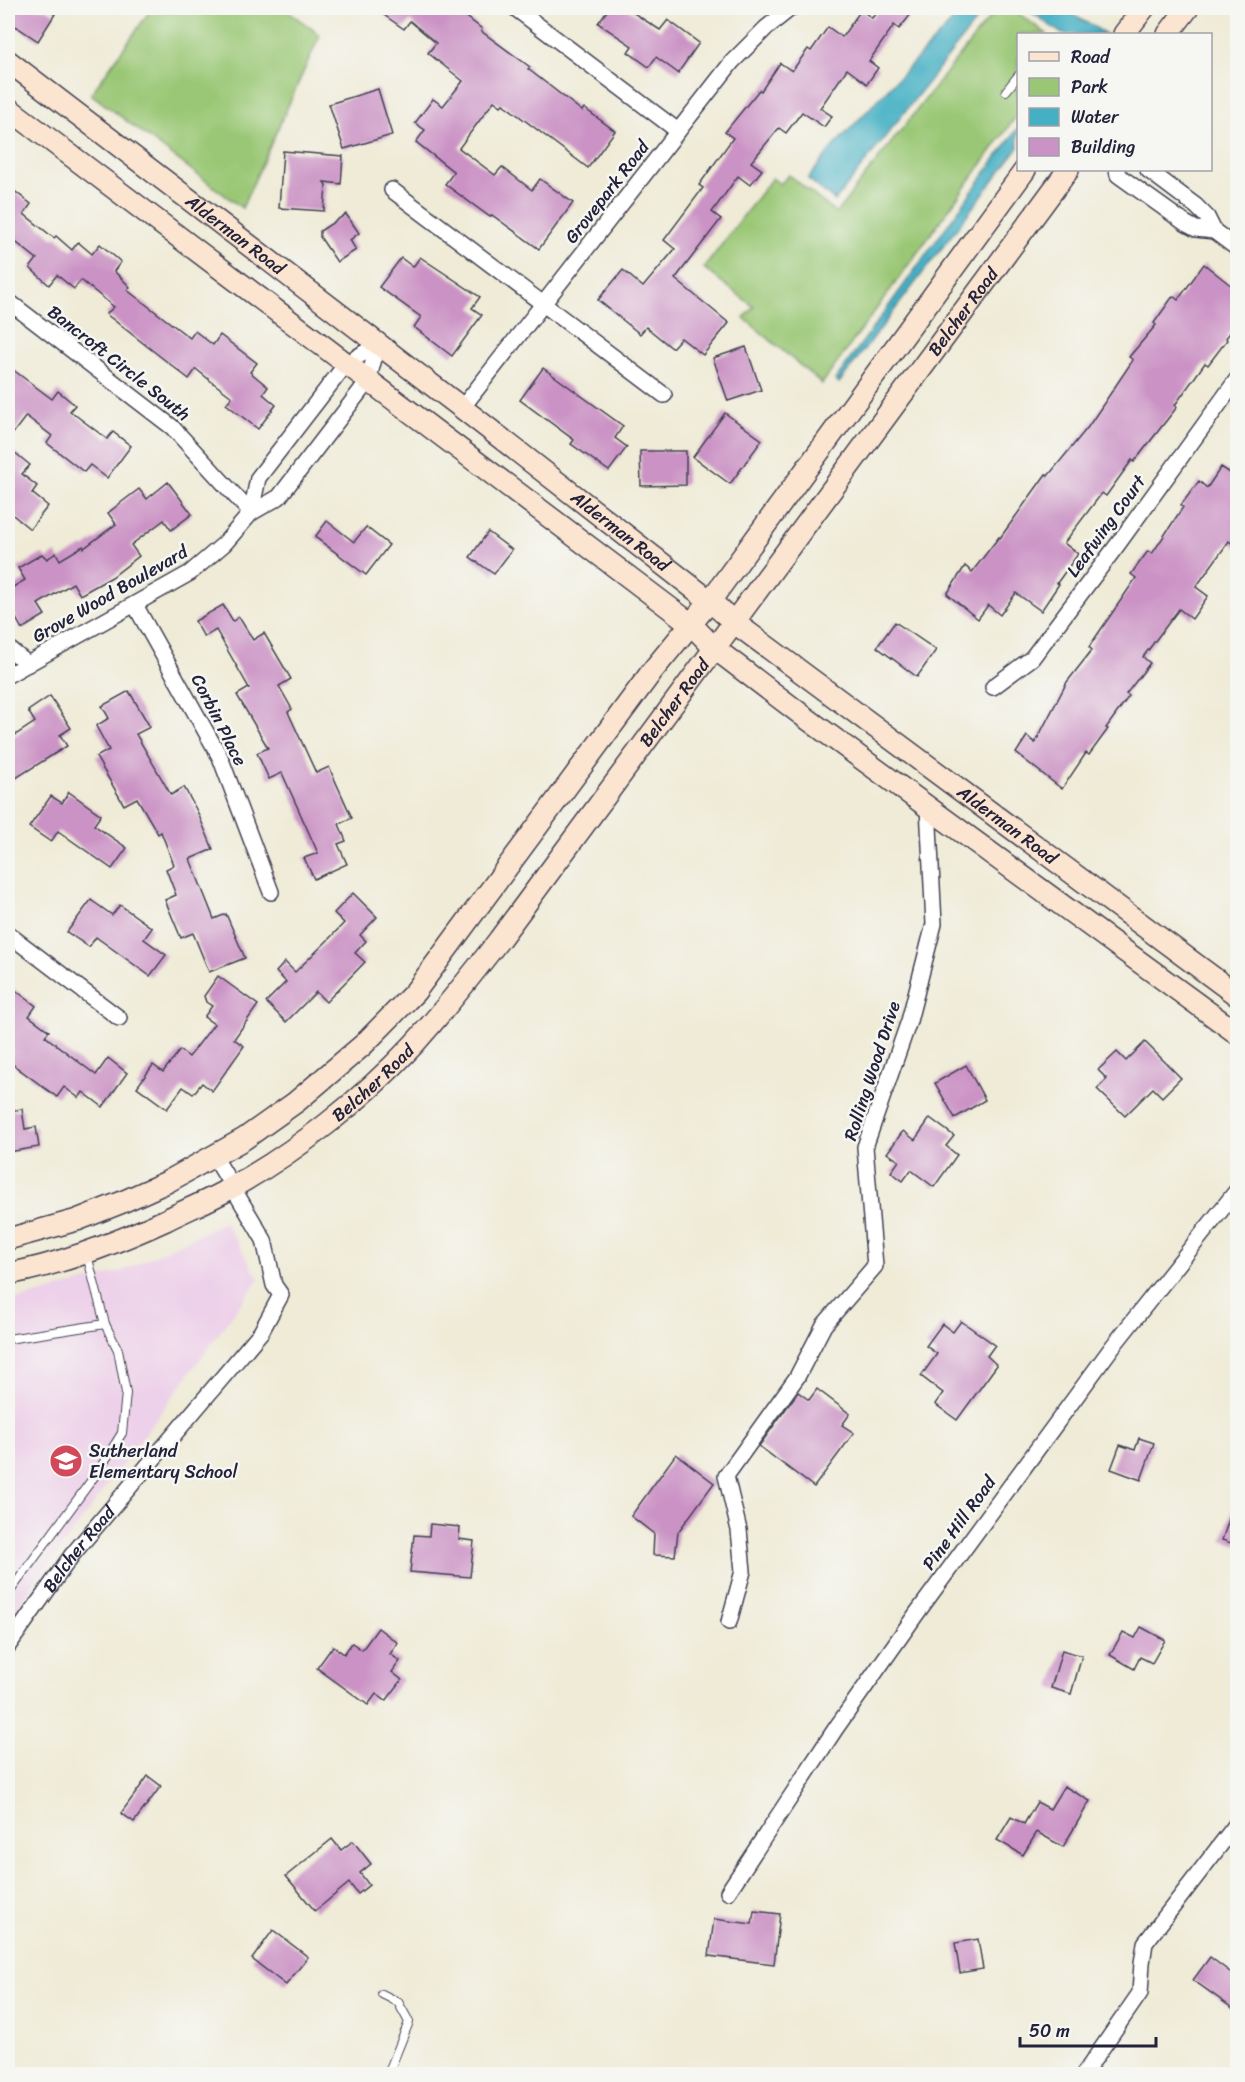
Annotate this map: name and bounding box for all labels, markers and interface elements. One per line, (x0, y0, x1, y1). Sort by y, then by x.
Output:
legend (1017, 33, 1212, 171)
text: Road (1071, 41, 1111, 73)
text: Park (1071, 71, 1108, 103)
text: Water (1071, 101, 1120, 133)
text: Building (1071, 131, 1135, 163)
street label: Grovepark Road (556, 132, 659, 251)
street label: Alderman Road (178, 185, 293, 284)
street label: Belcher Road (919, 259, 1008, 363)
street label: Bancroft Circle South (40, 297, 198, 429)
street label: Leafwing Court (1058, 467, 1155, 584)
street label: Alderman Road (563, 481, 678, 581)
street label: Grove Wood Boulevard (26, 536, 195, 652)
street label: Belcher Road (631, 650, 719, 754)
street label: Corbin Place (182, 668, 256, 772)
street label: Alderman Road (949, 776, 1066, 874)
street label: Rolling Wood Drive (834, 997, 910, 1145)
street label: Belcher Road (324, 1035, 423, 1130)
place label: Sutherland Elementary School (89, 1435, 238, 1488)
school or university icon: Sutherland Elementary School (48, 1443, 84, 1479)
street label: Pine Hill Road (914, 1468, 1005, 1577)
street label: Belcher Road (34, 1497, 124, 1600)
scale bar (1020, 2010, 1156, 2048)
text: 50 m (1029, 2015, 1070, 2047)

